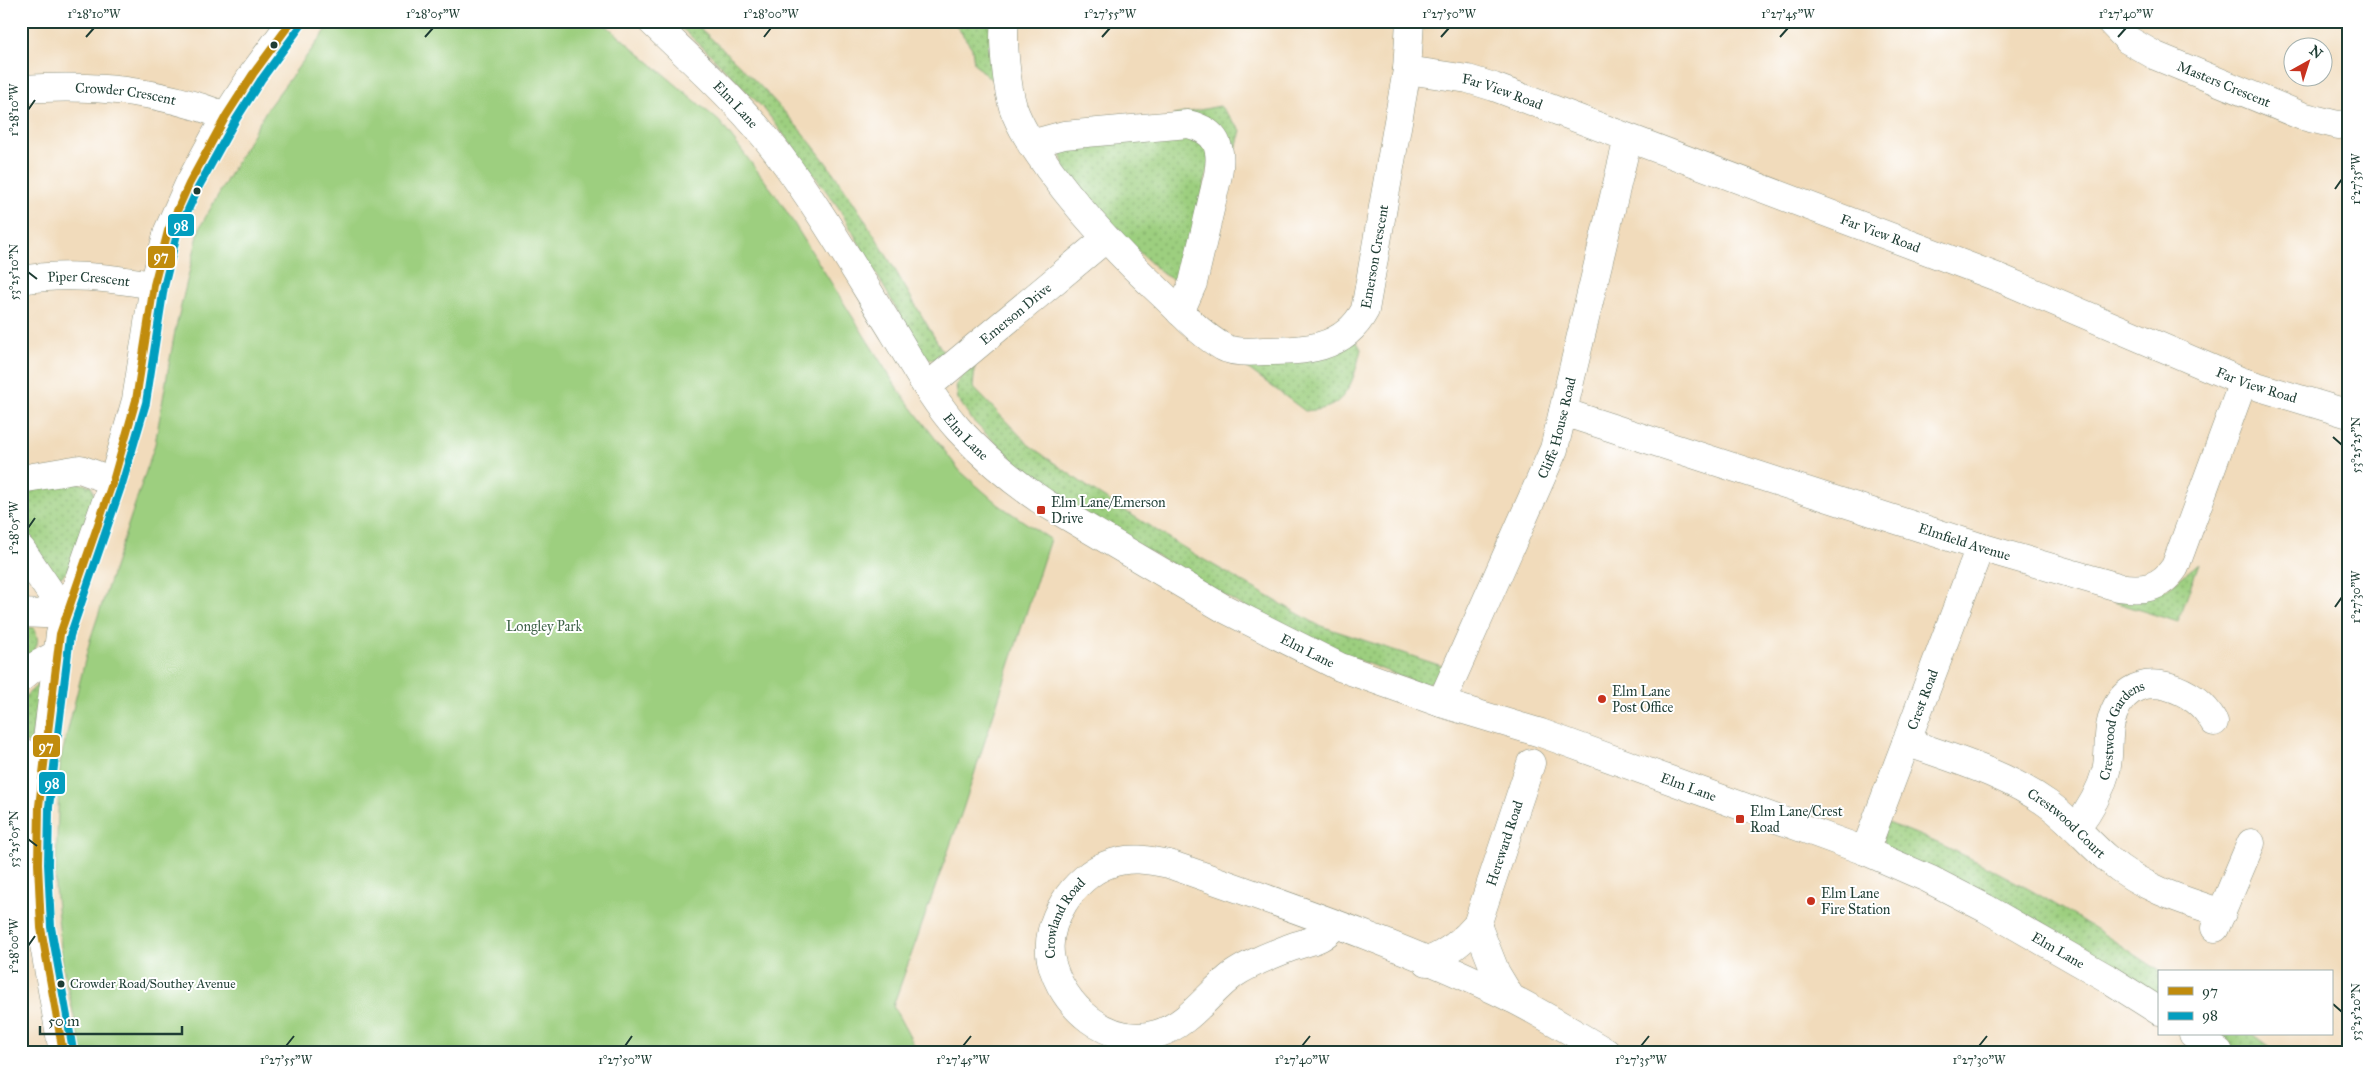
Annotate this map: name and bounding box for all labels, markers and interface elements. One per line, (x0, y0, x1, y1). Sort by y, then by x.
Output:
text: 1°28'10"W (67, 7, 121, 21)
text: 1°28'05"W (406, 7, 461, 21)
text: 1°28'00"W (743, 7, 799, 21)
text: 1°27'55"W (1084, 7, 1137, 21)
text: 1°27'50"W (1422, 7, 1476, 21)
text: 1°27'45"W (1761, 7, 1815, 21)
text: 1°27'40"W (2099, 7, 2154, 21)
north arrow (2282, 38, 2332, 88)
unlabelled marker (269, 40, 279, 50)
text: N (2306, 42, 2326, 63)
street label: Masters Crescent (2175, 57, 2273, 111)
street label: Far View Road (1461, 70, 1545, 113)
street label: Elm Lane (710, 77, 762, 131)
street label: Crowder Crescent (75, 79, 178, 109)
text: 1°28'10"W (7, 83, 21, 137)
text: 1°27'35"W (2349, 153, 2363, 205)
unlabelled marker (192, 186, 202, 196)
street label: Emerson Crescent (1357, 203, 1392, 310)
street label: Far View Road (1838, 210, 1923, 256)
line badge: 98 (167, 213, 195, 237)
text: 98 (174, 217, 188, 235)
text: 53°25'10"N (7, 244, 21, 300)
line badge: 97 (147, 245, 176, 269)
text: 97 (154, 248, 169, 266)
street label: Piper Crescent (47, 268, 131, 290)
street label: Emerson Drive (976, 279, 1055, 348)
street label: Far View Road (2214, 363, 2299, 406)
street label: Cliffe House Road (1533, 376, 1579, 481)
street label: Elm Lane (940, 410, 992, 464)
text: 53°25'25"N (2349, 417, 2363, 473)
place label: Elm Lane/Emerson Drive (1051, 494, 1166, 527)
text: 1°28'05"W (7, 500, 21, 555)
marker: Elm Lane/Emerson Drive (1035, 504, 1047, 516)
street label: Elmfield Avenue (1916, 519, 2013, 564)
text: 1°27'30"W (2349, 570, 2363, 623)
park label: Longley Park (506, 618, 582, 635)
street label: Elm Lane (1278, 630, 1338, 671)
street label: Crest Road (1903, 667, 1942, 732)
street label: Crestwood Gardens (2095, 677, 2146, 783)
place label: Elm Lane Post Office (1612, 683, 1674, 716)
marker: Elm Lane Post Office (1596, 693, 1608, 705)
line badge: 97 (32, 734, 61, 758)
text: 97 (39, 738, 54, 756)
street label: Elm Lane (1658, 769, 1719, 805)
line badge: 98 (38, 771, 66, 795)
text: 98 (45, 775, 59, 793)
street label: Crestwood Court (2024, 784, 2109, 862)
street label: Hereward Road (1482, 798, 1526, 888)
place label: Elm Lane/Crest Road (1750, 803, 1843, 836)
text: 53°25'05"N (7, 810, 21, 868)
marker: Elm Lane/Crest Road (1734, 813, 1746, 825)
street label: Crowland Road (1041, 874, 1089, 960)
place label: Elm Lane Fire Station (1821, 885, 1891, 918)
marker: Elm Lane Fire Station (1805, 895, 1817, 907)
text: 1°28'00"W (7, 918, 21, 974)
street label: Elm Lane (2029, 928, 2088, 972)
legend (2158, 970, 2332, 1036)
place label: Crowder Road/Southey Avenue (70, 976, 236, 992)
marker: Crowder Road/Southey Avenue (56, 979, 66, 989)
text: 97 (2202, 982, 2218, 1000)
text: 53°25'20"N (2349, 983, 2363, 1041)
scale bar (40, 1003, 182, 1035)
text: 98 (2202, 1006, 2218, 1024)
text: 50 m (48, 1012, 80, 1030)
text: 1°27'55"W (260, 1053, 313, 1067)
text: 1°27'50"W (598, 1053, 652, 1067)
text: 1°27'45"W (936, 1053, 990, 1067)
text: 1°27'40"W (1275, 1053, 1330, 1067)
text: 1°27'35"W (1615, 1053, 1667, 1067)
text: 1°27'30"W (1953, 1053, 2006, 1067)

